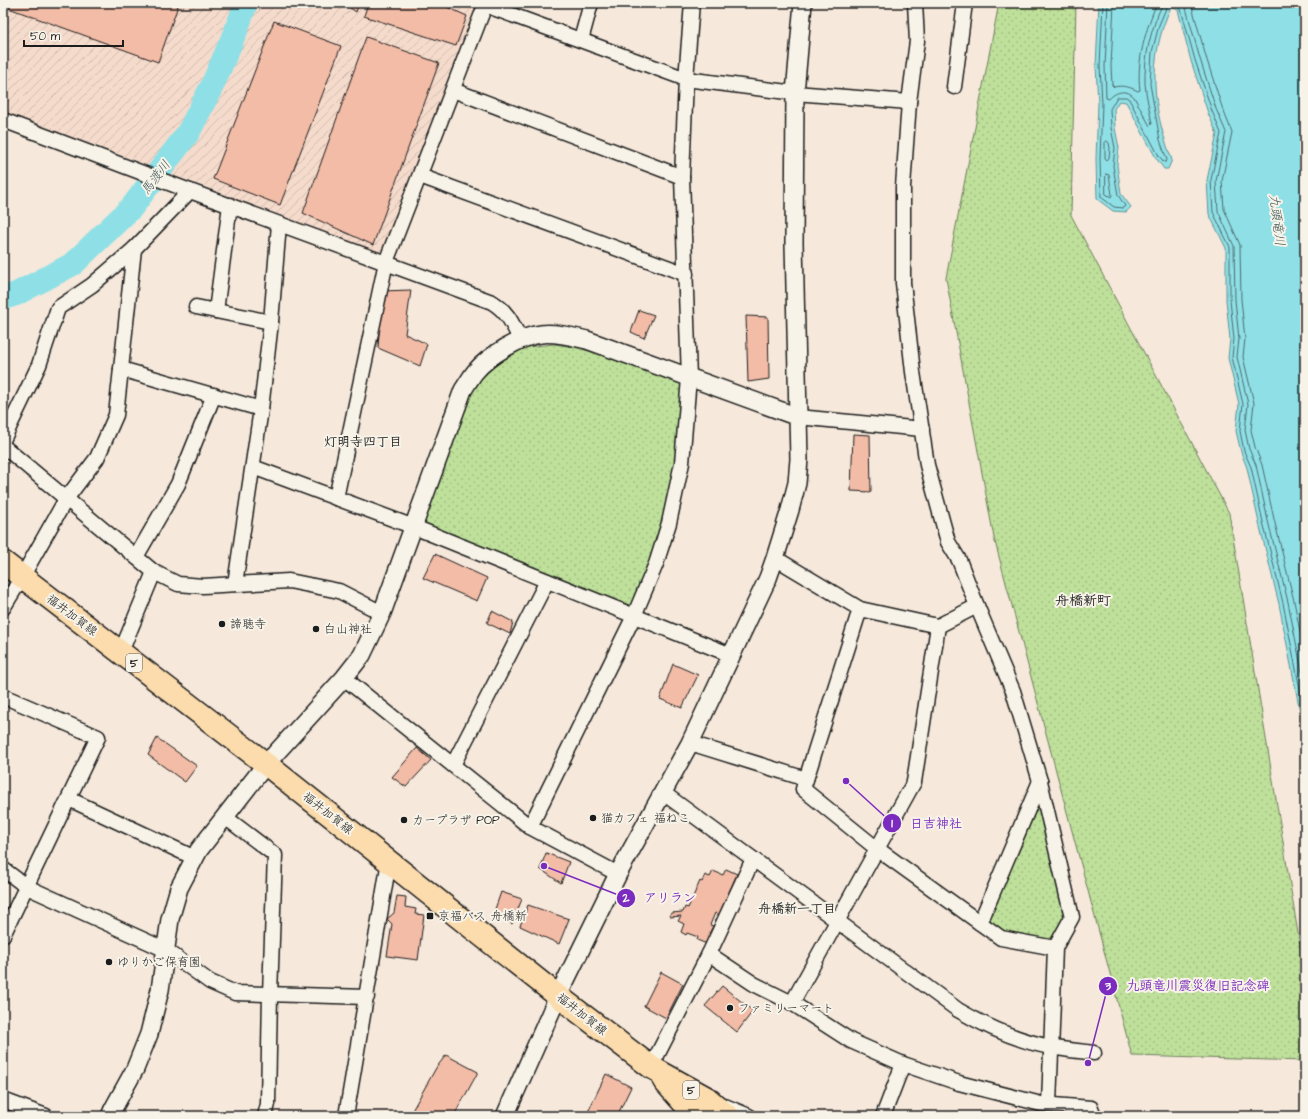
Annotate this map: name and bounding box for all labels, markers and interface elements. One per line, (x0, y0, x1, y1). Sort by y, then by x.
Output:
scale bar (24, 22, 123, 48)
text: 50 m (30, 28, 61, 45)
water label: 馬渡川 (137, 157, 175, 199)
water label: 九頭竜川 (1265, 193, 1289, 247)
district label: 灯明寺四丁目 (324, 433, 402, 451)
street label: 福井加賀線 (43, 591, 101, 640)
district label: 舟橋新町 (1055, 591, 1111, 611)
place label: 諦聴寺 (230, 616, 266, 633)
marker: 諦聴寺 (217, 619, 227, 629)
place label: 白山神社 (324, 621, 372, 638)
marker: 白山神社 (311, 624, 321, 634)
road number: 5 (126, 654, 142, 672)
street label: 福井加賀線 (299, 788, 357, 839)
place label: 猫カフェ 福ねこ (601, 810, 690, 827)
callout: 日吉神社 (882, 810, 970, 835)
place label: カープラザ POP (412, 812, 500, 829)
marker: 猫カフェ 福ねこ (588, 813, 598, 823)
marker: カープラザ POP (399, 815, 409, 825)
text: 1 (891, 815, 893, 832)
text: 日吉神社 (910, 815, 962, 833)
callout: アリラン (616, 885, 704, 910)
text: アリラン (644, 889, 696, 907)
text: 2 (622, 890, 630, 907)
district label: 舟橋新一丁目 (758, 900, 836, 918)
place label: 京福バス 舟橋新 (438, 908, 527, 925)
marker: 京福バス 舟橋新 (425, 911, 435, 921)
place label: ゆりかご保育園 (117, 954, 201, 971)
marker: ゆりかご保育園 (104, 957, 114, 967)
callout: 九頭竜川震災復旧記念碑 (1098, 973, 1277, 998)
text: 九頭竜川震災復旧記念碑 (1126, 977, 1270, 995)
text: 3 (1104, 978, 1112, 995)
street label: 福井加賀線 (553, 989, 611, 1040)
place label: ファミリーマート (738, 1000, 834, 1017)
marker: ファミリーマート (725, 1003, 735, 1013)
road number: 5 (683, 1081, 699, 1099)

